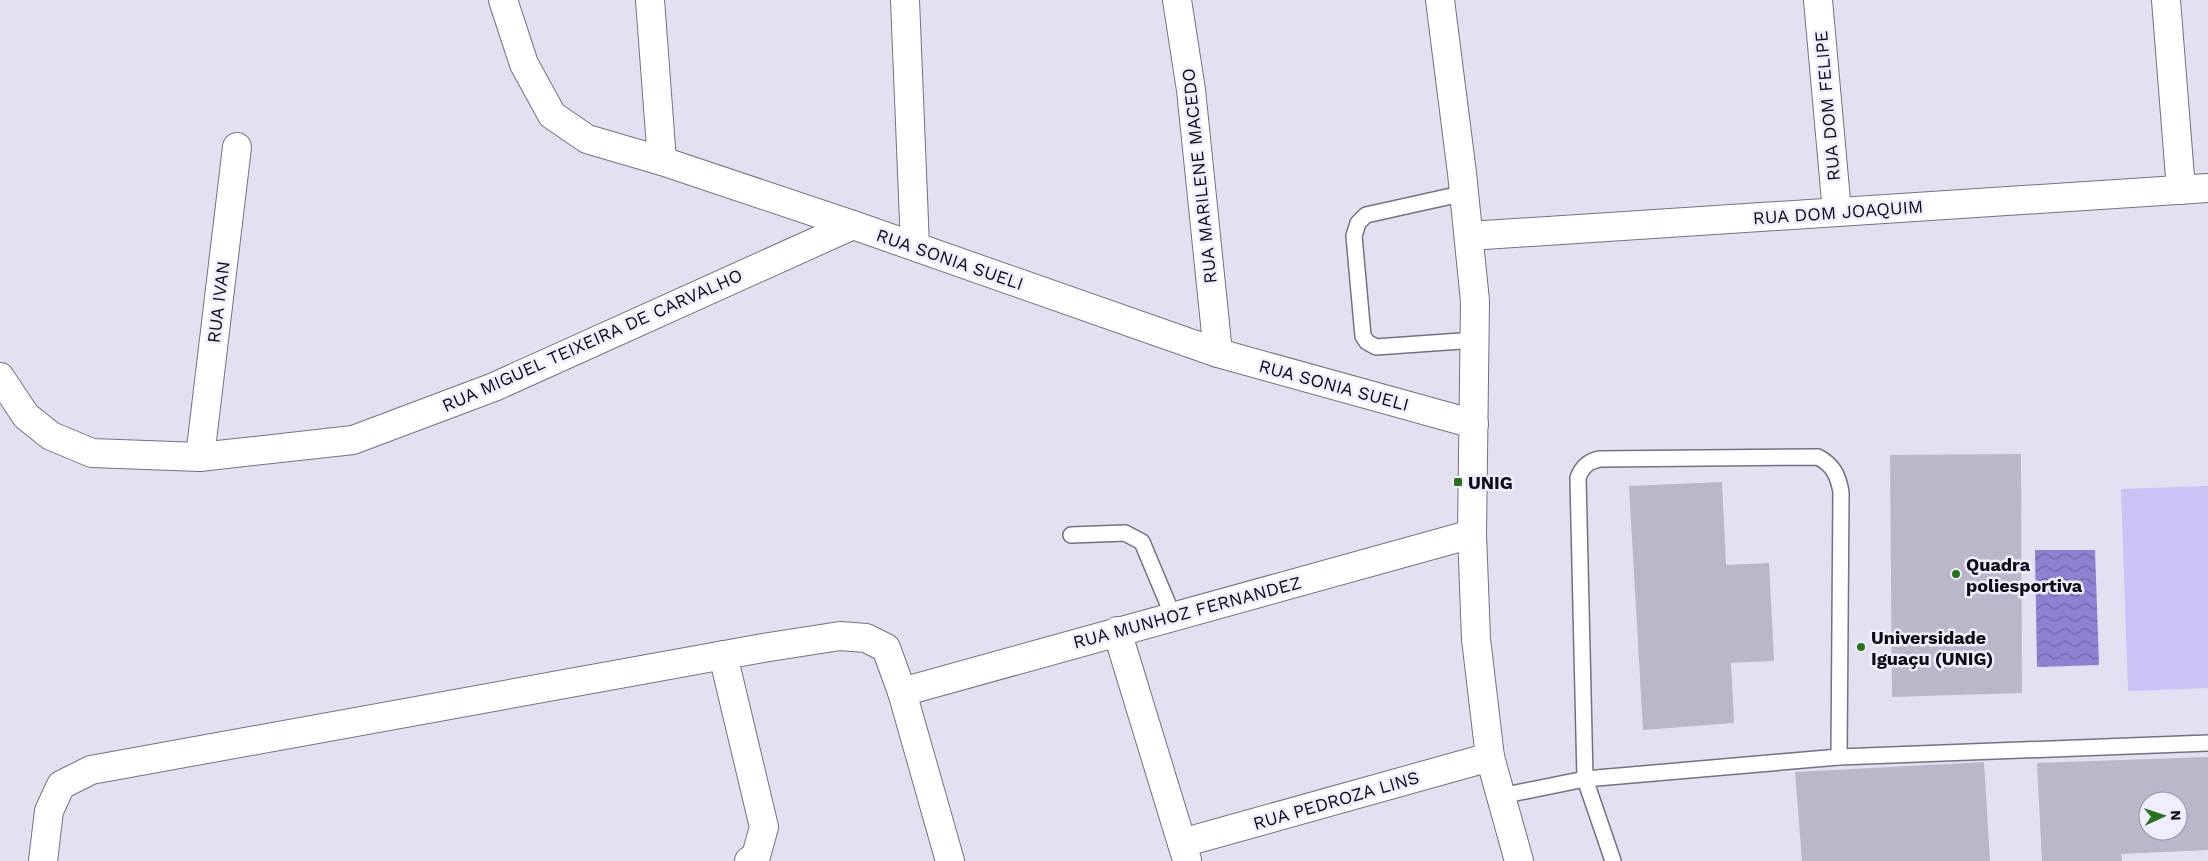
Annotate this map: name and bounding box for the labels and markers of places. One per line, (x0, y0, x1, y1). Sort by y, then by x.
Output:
place label: UNIG (1468, 472, 1513, 493)
marker: UNIG (1452, 476, 1464, 488)
place label: Quadra poliesportiva (1966, 554, 2083, 596)
marker: Quadra poliesportiva (1950, 568, 1962, 580)
place label: Universidade Iguaçu (UNIG) (1871, 627, 1993, 669)
marker: Universidade Iguaçu (UNIG) (1855, 641, 1867, 653)

